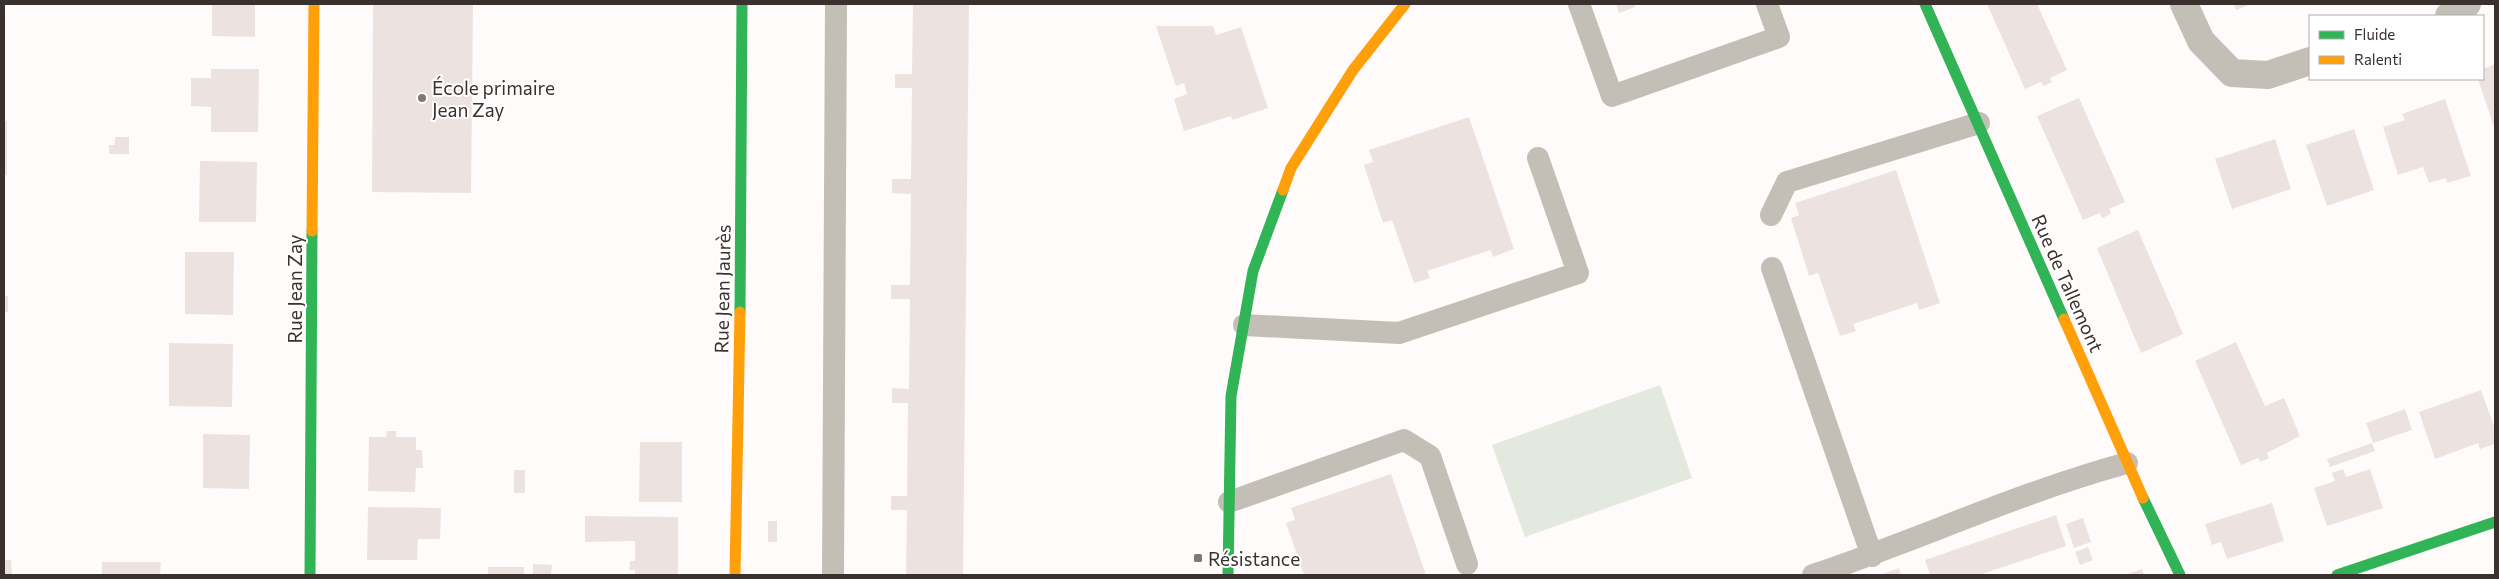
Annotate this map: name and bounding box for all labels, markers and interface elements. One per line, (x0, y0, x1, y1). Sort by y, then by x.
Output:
legend (2309, 15, 2484, 80)
text: Fluide (2354, 25, 2395, 43)
text: Ralenti (2354, 50, 2402, 68)
place label: École primaire Jean Zay (432, 76, 555, 121)
marker: École primaire Jean Zay (416, 92, 428, 104)
street label: Rue de Tallemont (2027, 211, 2109, 356)
street label: Rue Jean Jaurès (709, 224, 735, 354)
street label: Rue Jean Zay (283, 234, 306, 344)
place label: Résistance (1208, 547, 1300, 570)
marker: Résistance (1192, 552, 1204, 564)

